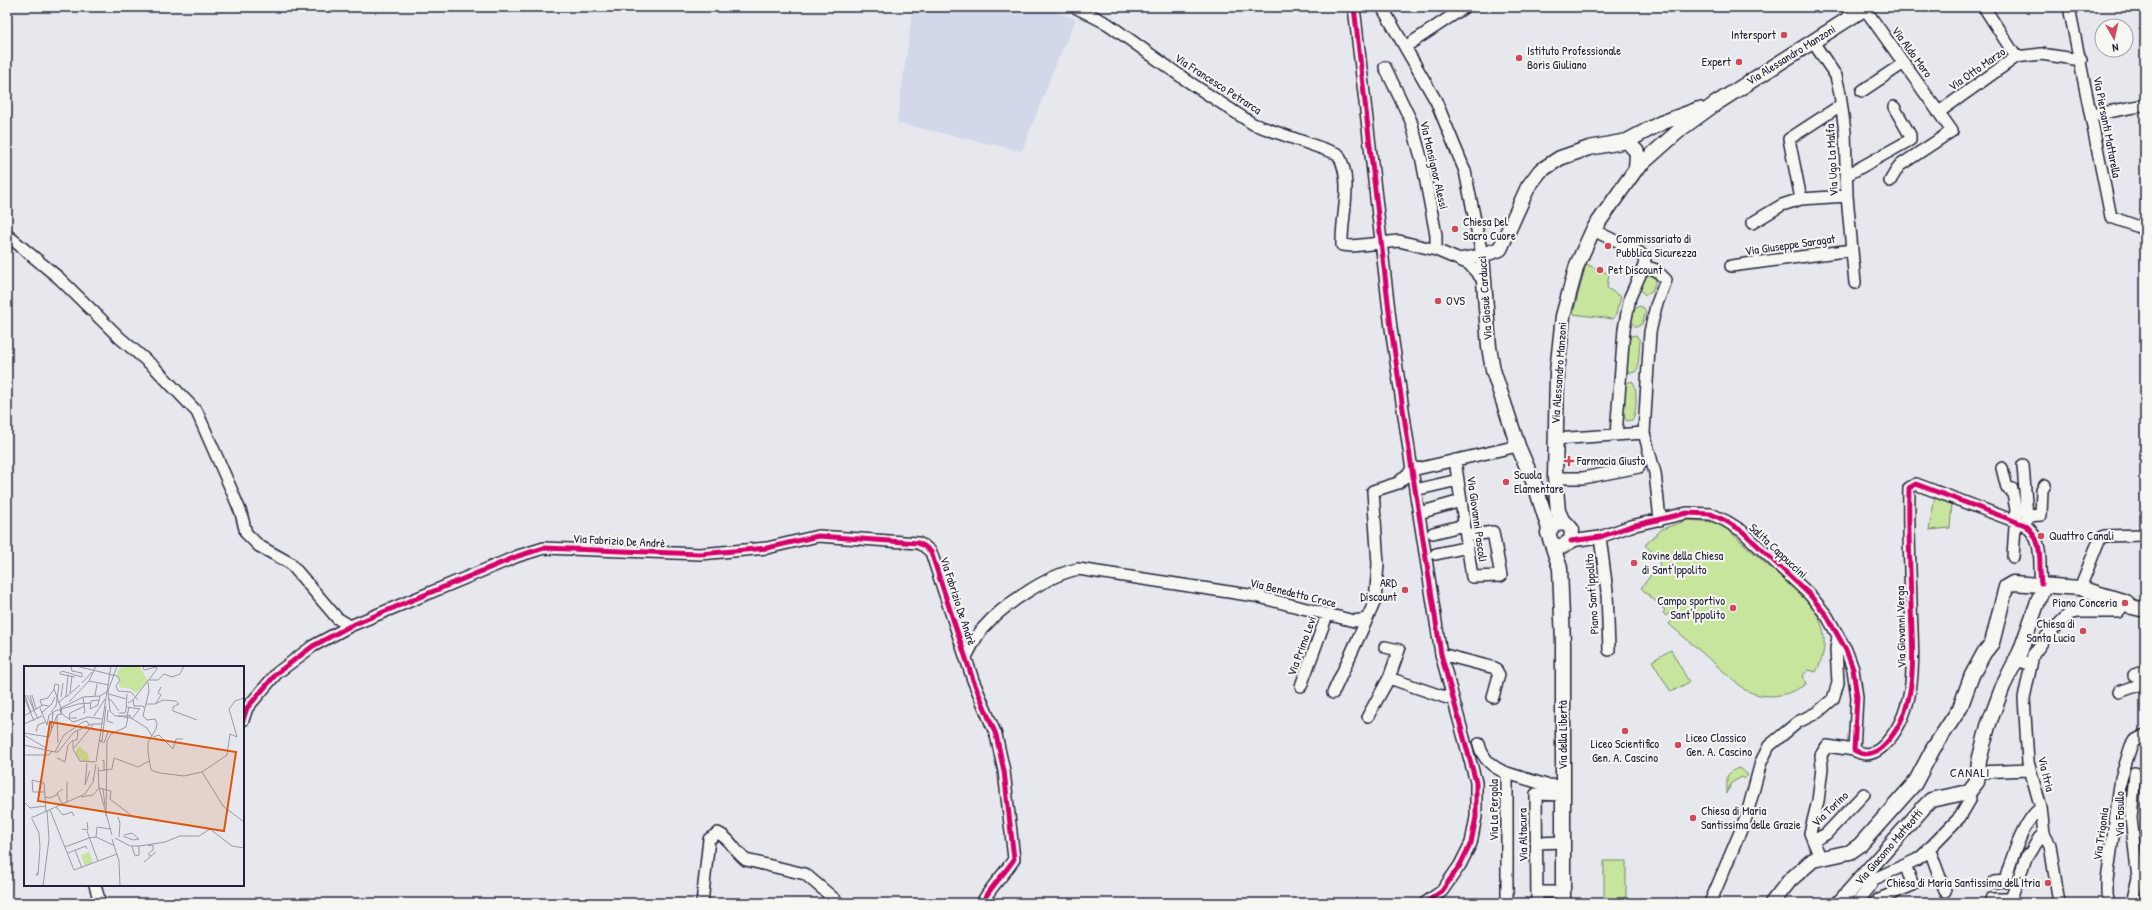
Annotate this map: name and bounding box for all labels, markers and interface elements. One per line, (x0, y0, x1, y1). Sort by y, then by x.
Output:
north arrow (2094, 18, 2134, 58)
street label: Via Alessandro Manzoni (1743, 20, 1839, 89)
street label: Via Aldo Moro (1888, 23, 1937, 81)
place label: Intersport (1731, 26, 1777, 43)
marker: Intersport (1779, 30, 1789, 40)
text: N (2111, 41, 2120, 55)
place label: Istituto Professionale Boris Giuliano (1527, 42, 1621, 73)
street label: Via Otto Marzo (1945, 43, 2009, 94)
street label: Via Francesco Petrarca (1172, 49, 1265, 118)
marker: Istituto Professionale Boris Giuliano (1514, 53, 1524, 63)
place label: Expert (1702, 53, 1732, 70)
marker: Expert (1734, 57, 1744, 67)
street label: Via Piersanti Mattarella (2089, 75, 2126, 179)
street label: Via Monsignor Alessi (1416, 119, 1453, 211)
street label: Via Ugo La Malfa (1821, 123, 1842, 197)
place label: Chiesa Del Sacro Cuore (1463, 213, 1516, 244)
marker: Chiesa Del Sacro Cuore (1450, 224, 1460, 234)
place label: Commissariato di Pubblica Sicurezza (1616, 230, 1697, 261)
street label: Via Giuseppe Saragat (1744, 230, 1837, 259)
marker: Commissariato di Pubblica Sicurezza (1603, 241, 1613, 251)
street label: Via Giosuè Carducci (1473, 255, 1496, 341)
place label: Pet Discount (1608, 261, 1663, 278)
marker: Pet Discount (1595, 265, 1605, 275)
place label: OVS (1446, 292, 1465, 309)
marker: OVS (1433, 296, 1443, 306)
street label: Via Alessandro Manzoni (1546, 321, 1571, 425)
place label: Farmacia Giusto (1576, 452, 1645, 469)
marker: Farmacia Giusto (1564, 456, 1574, 466)
place label: Scuola Elamentare (1514, 466, 1564, 497)
street label: Via Giovanni Pascoli (1463, 475, 1492, 563)
marker: Scuola Elamentare (1501, 477, 1511, 487)
street label: Salita Cappuccini (1745, 519, 1811, 582)
place label: Quattro Canali (2049, 527, 2114, 544)
street label: Via Fabrizio De Andrè (572, 530, 666, 551)
marker: Quattro Canali (2036, 531, 2046, 541)
place label: Rovine della Chiesa di Sant'Ippolito (1642, 547, 1724, 578)
street label: Piano Sant'Ippolito (1580, 553, 1603, 635)
street label: Via Fabrizio De Andrè (936, 554, 981, 648)
marker: Rovine della Chiesa di Sant'Ippolito (1629, 558, 1639, 568)
street label: Via Benedetto Croce (1248, 574, 1338, 612)
place label: ARD Discount (1360, 574, 1398, 605)
marker: ARD Discount (1400, 585, 1410, 595)
street label: Via Giovanni Verga (1891, 585, 1910, 668)
place label: Campo sportivo Sant'Ippolito (1657, 592, 1725, 623)
place label: Piano Conceria (2053, 594, 2117, 611)
marker: Piano Conceria (2120, 598, 2130, 608)
marker: Campo sportivo Sant'Ippolito (1728, 603, 1738, 613)
street label: Via Primo Levi (1283, 614, 1320, 678)
place label: Chiesa di Santa Lucia (2026, 615, 2075, 646)
marker: Chiesa di Santa Lucia (2078, 626, 2088, 636)
inset map (24, 666, 244, 886)
street label: Via della Libertà (1554, 700, 1571, 770)
marker: Liceo Scientifico Gen. A. Cascino (1620, 726, 1630, 736)
place label: Liceo Classico Gen. A. Cascino (1686, 729, 1752, 760)
place label: Liceo Scientifico Gen. A. Cascino (1591, 735, 1659, 766)
marker: Liceo Classico Gen. A. Cascino (1673, 740, 1683, 750)
street label: Via Itria (2034, 754, 2059, 794)
district label: CANALI (1950, 763, 1990, 781)
street label: Via La Pergola (1485, 779, 1502, 841)
street label: Via Torino (1808, 787, 1852, 830)
street label: Via Fasullo (2111, 791, 2128, 837)
place label: Chiesa di Maria Santissima delle Grazie (1701, 802, 1801, 833)
street label: Via Giacomo Matteotti (1851, 805, 1927, 888)
street label: Via Trigonia (2088, 806, 2113, 861)
street label: Via Altacura (1514, 808, 1531, 862)
marker: Chiesa di Maria Santissima delle Grazie (1688, 813, 1698, 823)
place label: Chiesa di Maria Santissima dell'Itria (1887, 874, 2040, 891)
marker: Chiesa di Maria Santissima dell'Itria (2043, 878, 2053, 888)

